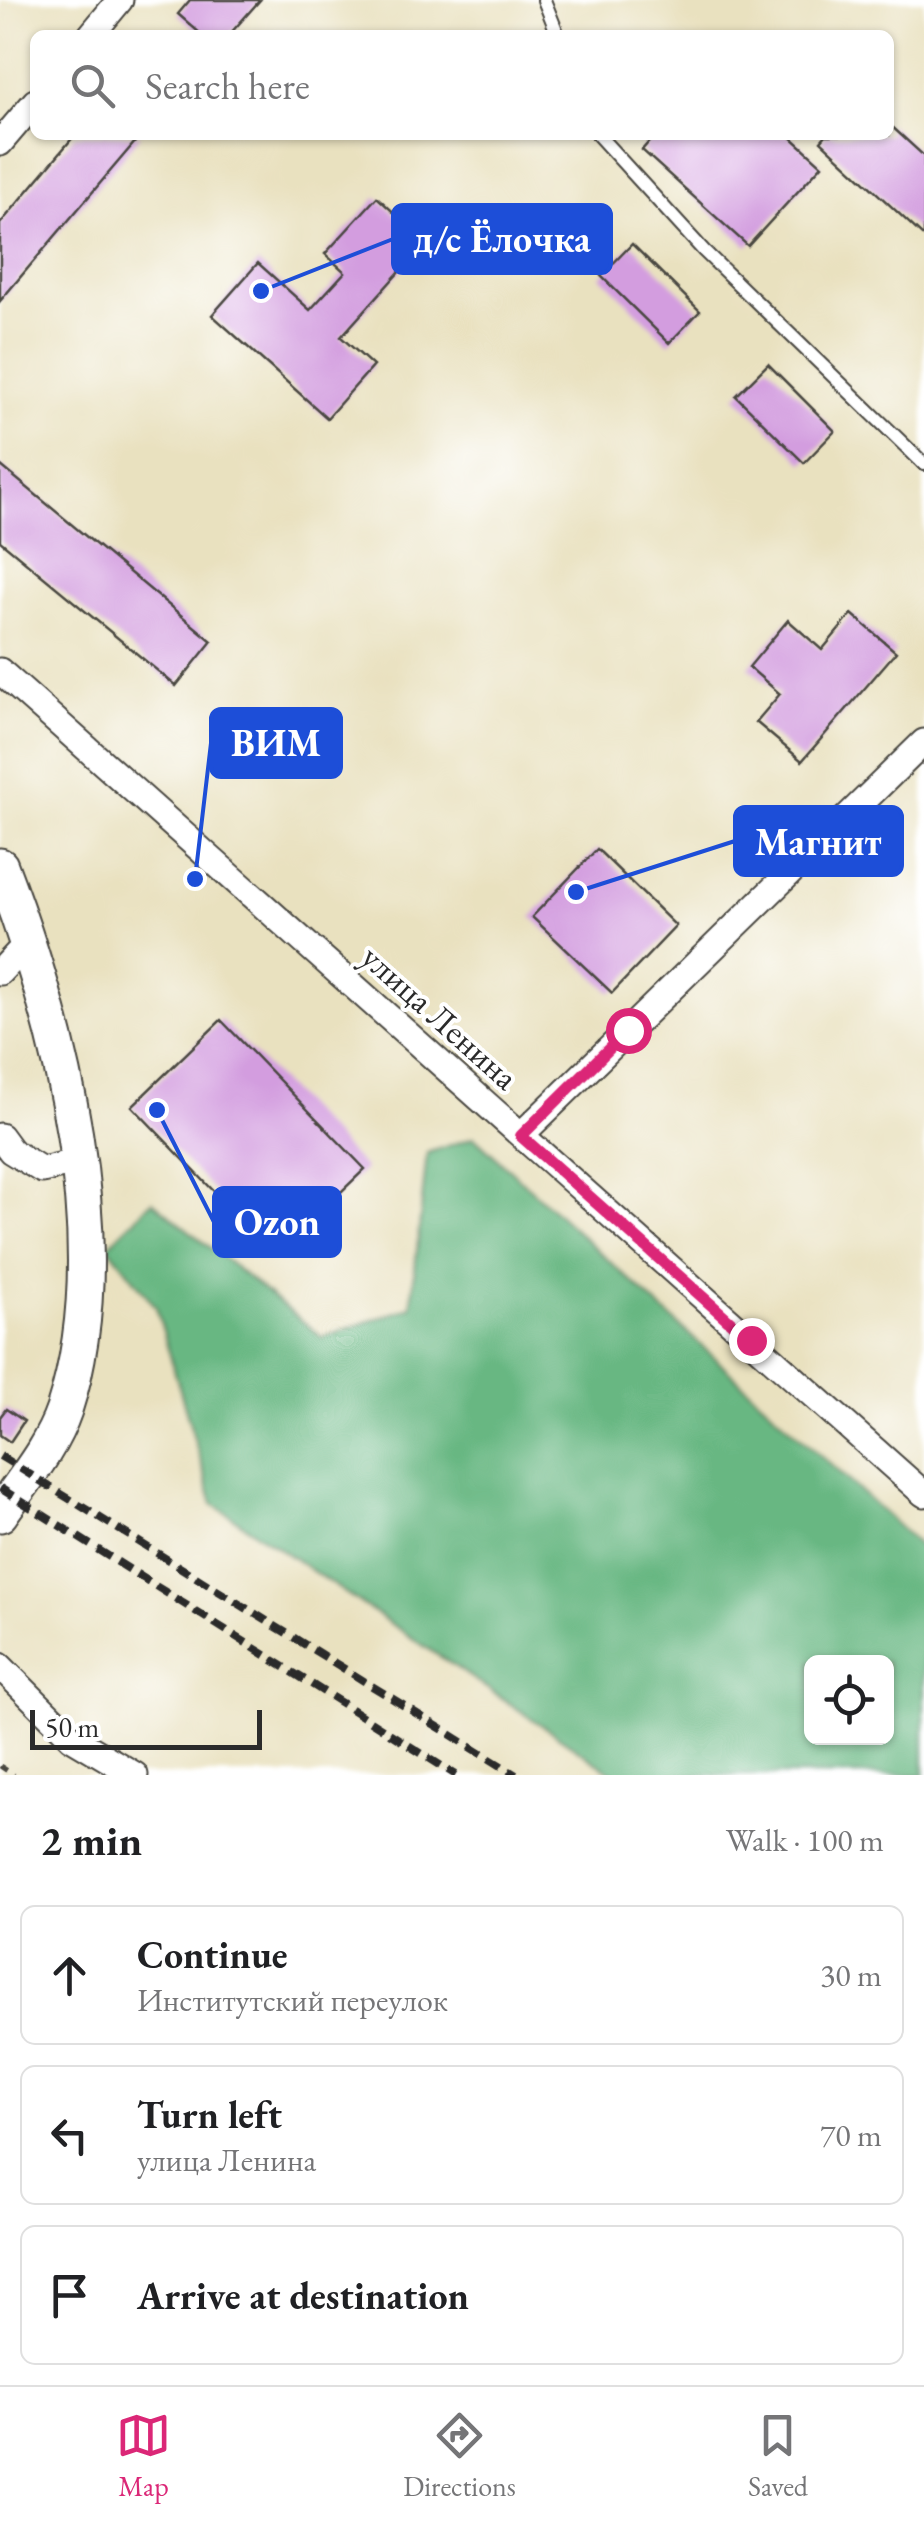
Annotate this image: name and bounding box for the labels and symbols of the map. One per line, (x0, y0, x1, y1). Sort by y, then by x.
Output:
callout: д/с Ёлочка (393, 205, 611, 273)
text: д/с Ёлочка (413, 214, 591, 263)
callout: ВИМ (211, 709, 341, 777)
text: ВИМ (231, 718, 321, 767)
callout: Магнит (735, 807, 902, 875)
text: Магнит (754, 817, 882, 866)
street label: улица Ленина (352, 934, 528, 1100)
route start (606, 1008, 652, 1054)
callout: Ozon (214, 1188, 340, 1256)
text: Ozon (234, 1197, 320, 1246)
route end (729, 1318, 775, 1364)
scale bar (30, 1705, 262, 1750)

